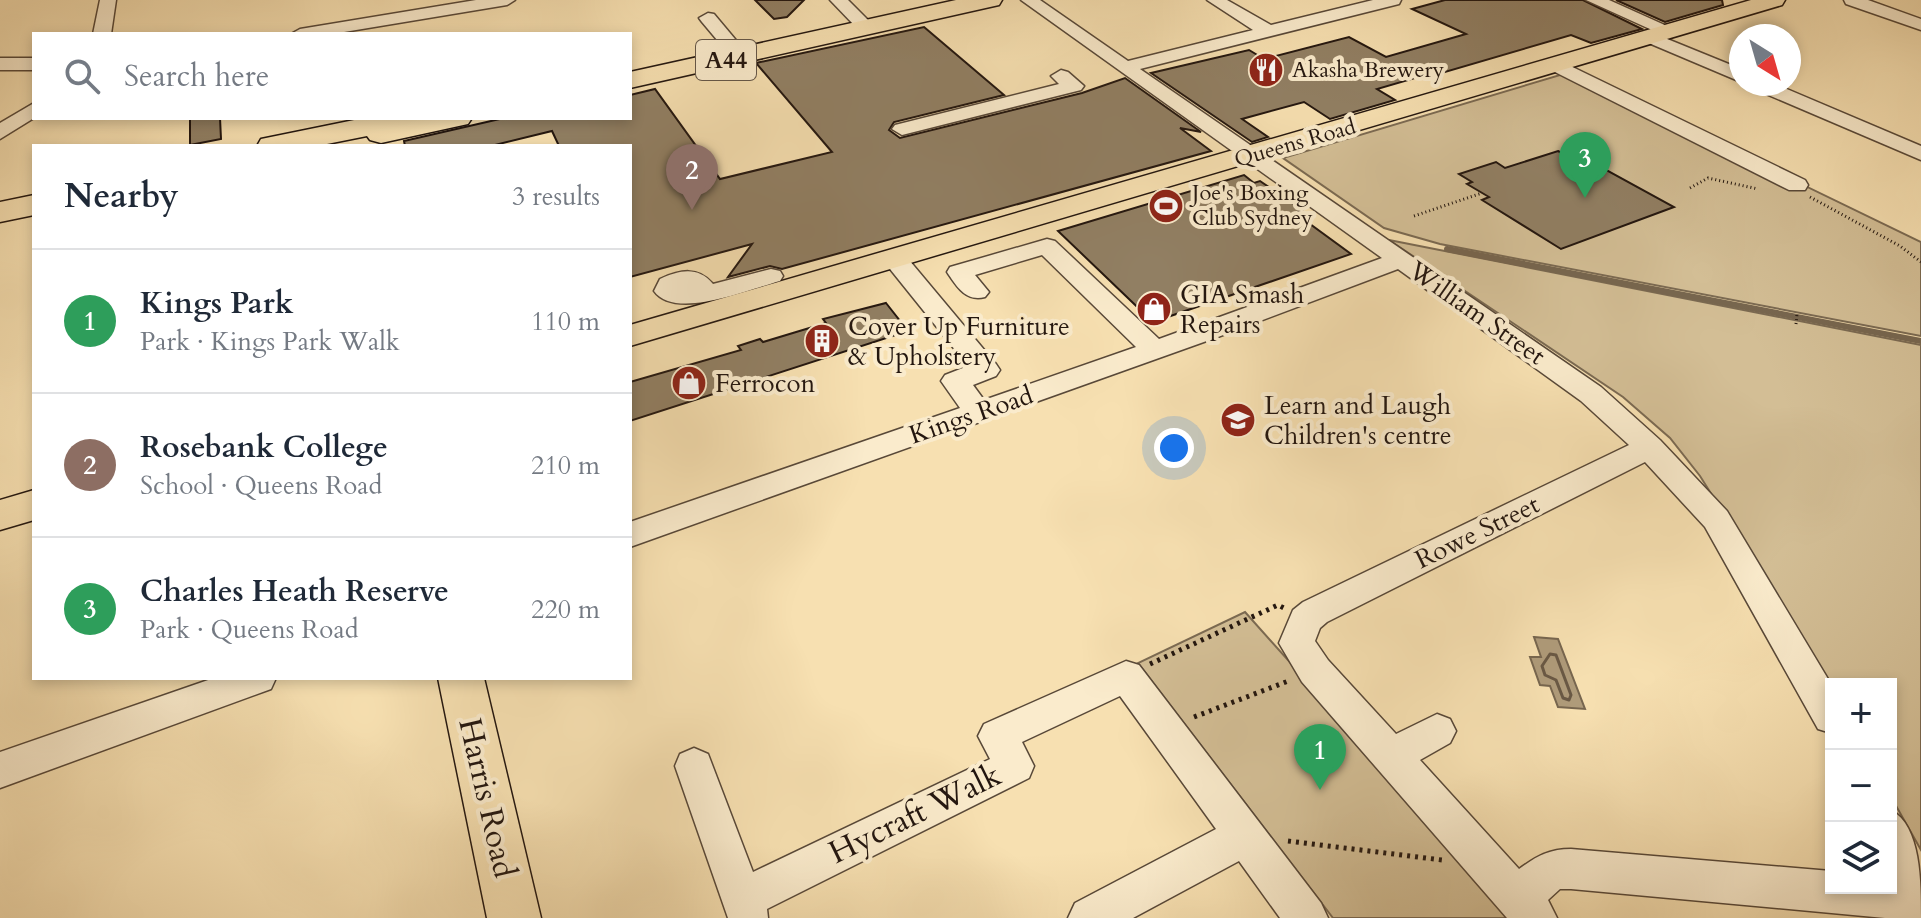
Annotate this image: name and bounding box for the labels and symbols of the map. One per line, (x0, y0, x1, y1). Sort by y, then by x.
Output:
north arrow (1729, 24, 1801, 96)
road number: A44 (696, 40, 756, 80)
restaurant icon: Akasha Brewery (1247, 51, 1285, 89)
place label: Akasha Brewery (1292, 55, 1444, 85)
street label: Queens Road (1231, 111, 1360, 175)
pin: 3 (1559, 132, 1611, 198)
pin: 2 (666, 144, 718, 210)
place label: Joe's Boxing Club Sydney (1189, 178, 1313, 233)
sports icon: Joe's Boxing Club Sydney (1147, 187, 1185, 225)
street label: William Street (1401, 252, 1552, 373)
place label: GIA Smash Repairs (1180, 277, 1304, 342)
shop icon: GIA Smash Repairs (1135, 290, 1173, 328)
place label: Cover Up Furniture & Upholstery (848, 309, 1070, 374)
building icon: Cover Up Furniture & Upholstery (803, 322, 841, 360)
shop icon: Ferrocon (670, 364, 708, 402)
place label: Ferrocon (715, 366, 816, 401)
street label: Kings Road (904, 377, 1038, 453)
place label: Learn and Laugh Children's centre (1264, 388, 1452, 453)
school or university icon: Learn and Laugh Children's centre (1219, 401, 1257, 439)
your location (1154, 428, 1194, 468)
street label: Rowe Street (1409, 487, 1545, 577)
street label: Harris Road (447, 714, 527, 882)
pin: 1 (1294, 724, 1346, 790)
street label: Hycraft Walk (821, 753, 1009, 875)

